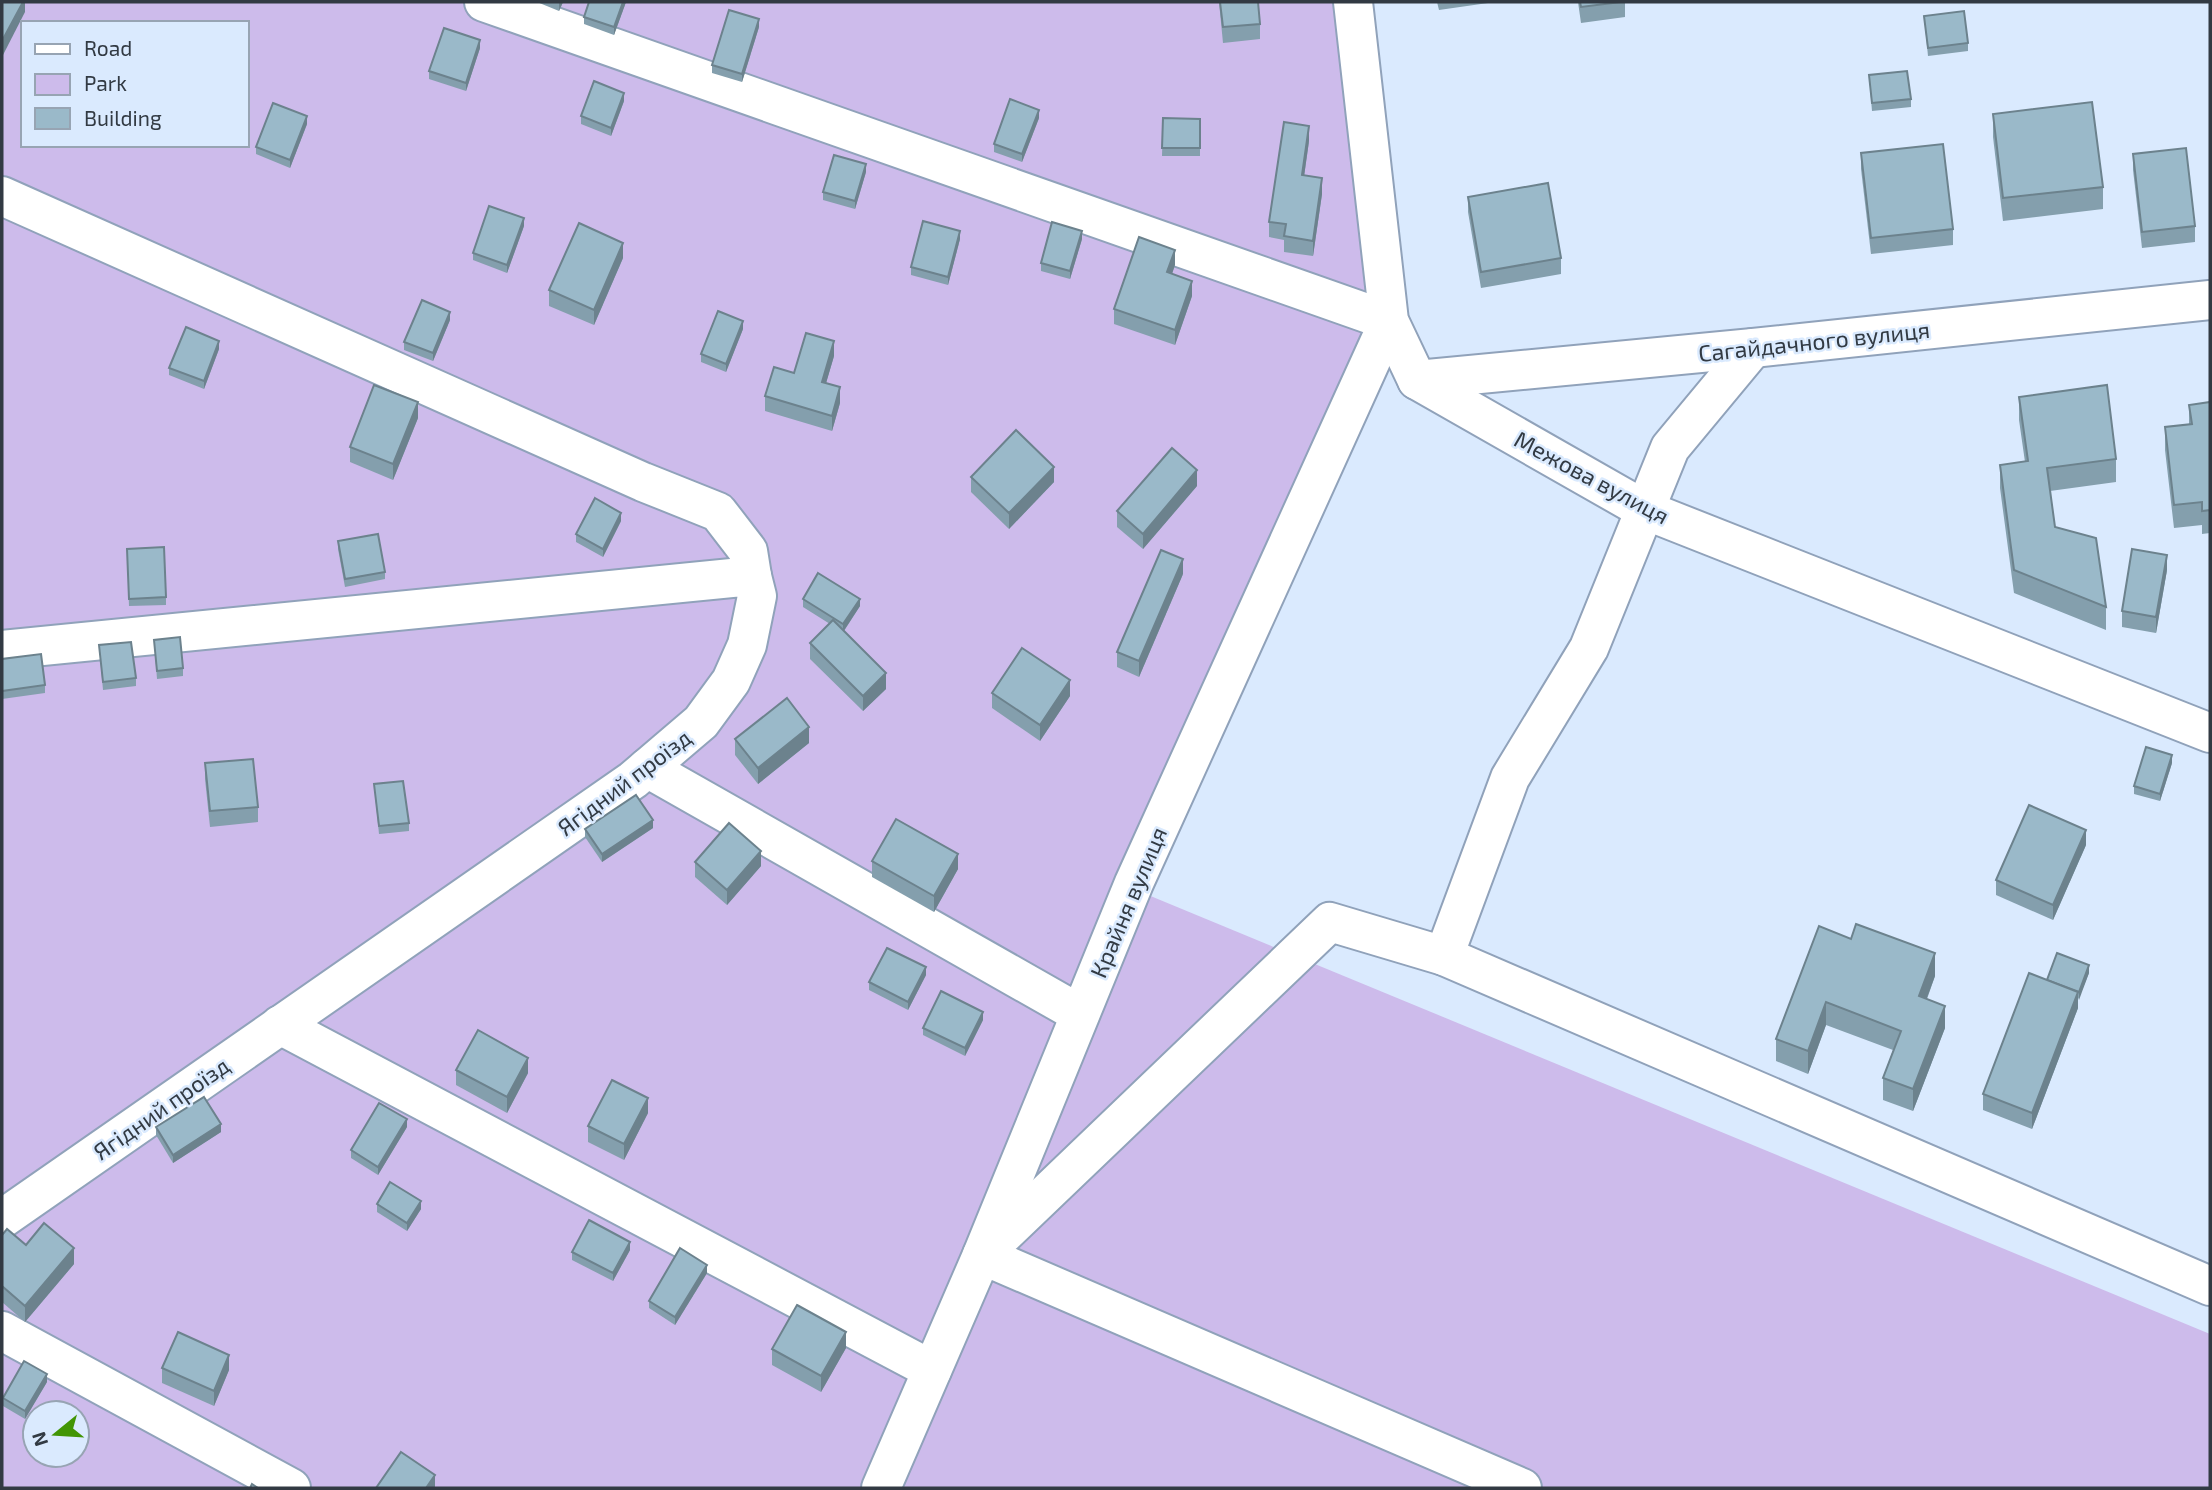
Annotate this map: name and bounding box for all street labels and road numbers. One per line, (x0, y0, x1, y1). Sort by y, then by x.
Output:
street label: Сагайдачного вулиця (1697, 315, 1931, 368)
street label: Межова вулиця (1510, 425, 1674, 530)
street label: Ягідний проїзд (552, 723, 696, 841)
street label: Крайня вулиця (1084, 822, 1173, 982)
street label: Ягідний проїзд (87, 1051, 235, 1165)

